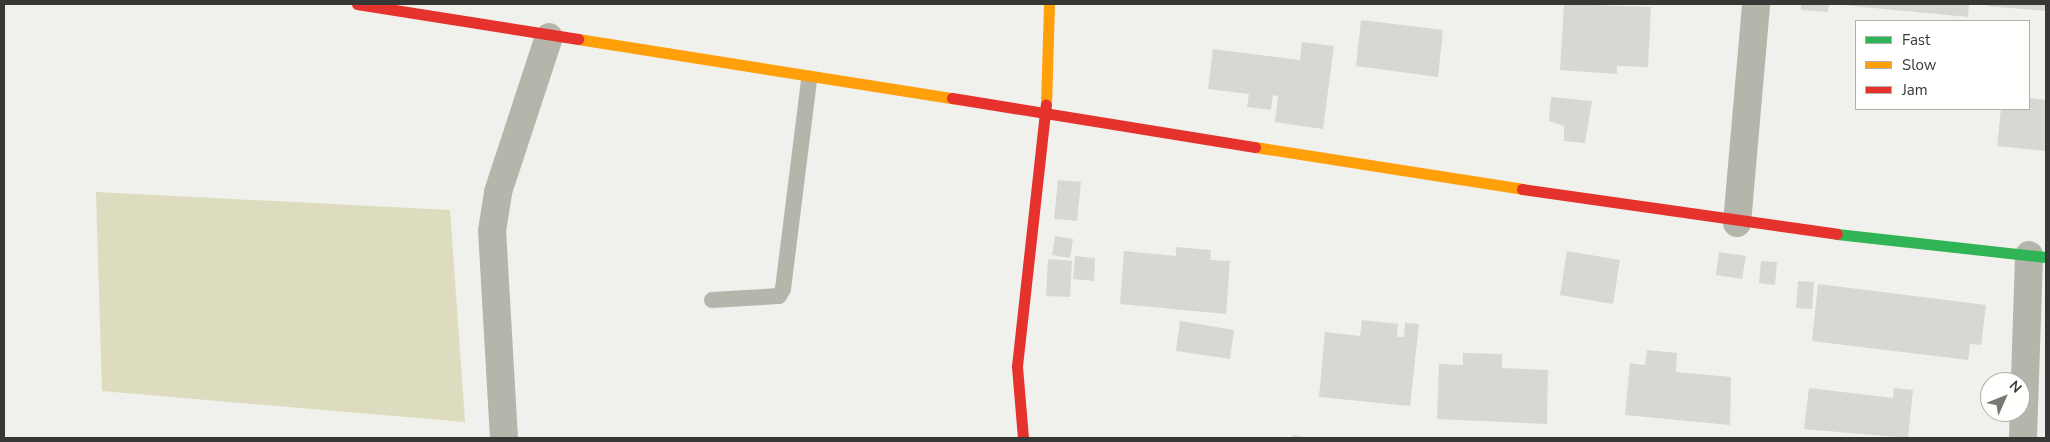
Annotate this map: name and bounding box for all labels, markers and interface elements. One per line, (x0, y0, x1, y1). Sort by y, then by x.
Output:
legend (1855, 20, 2030, 110)
text: Fast (1902, 30, 1930, 50)
text: Slow (1902, 55, 1936, 75)
text: Jam (1902, 80, 1928, 100)
north arrow (1980, 372, 2030, 422)
text: N (2005, 377, 2026, 397)

